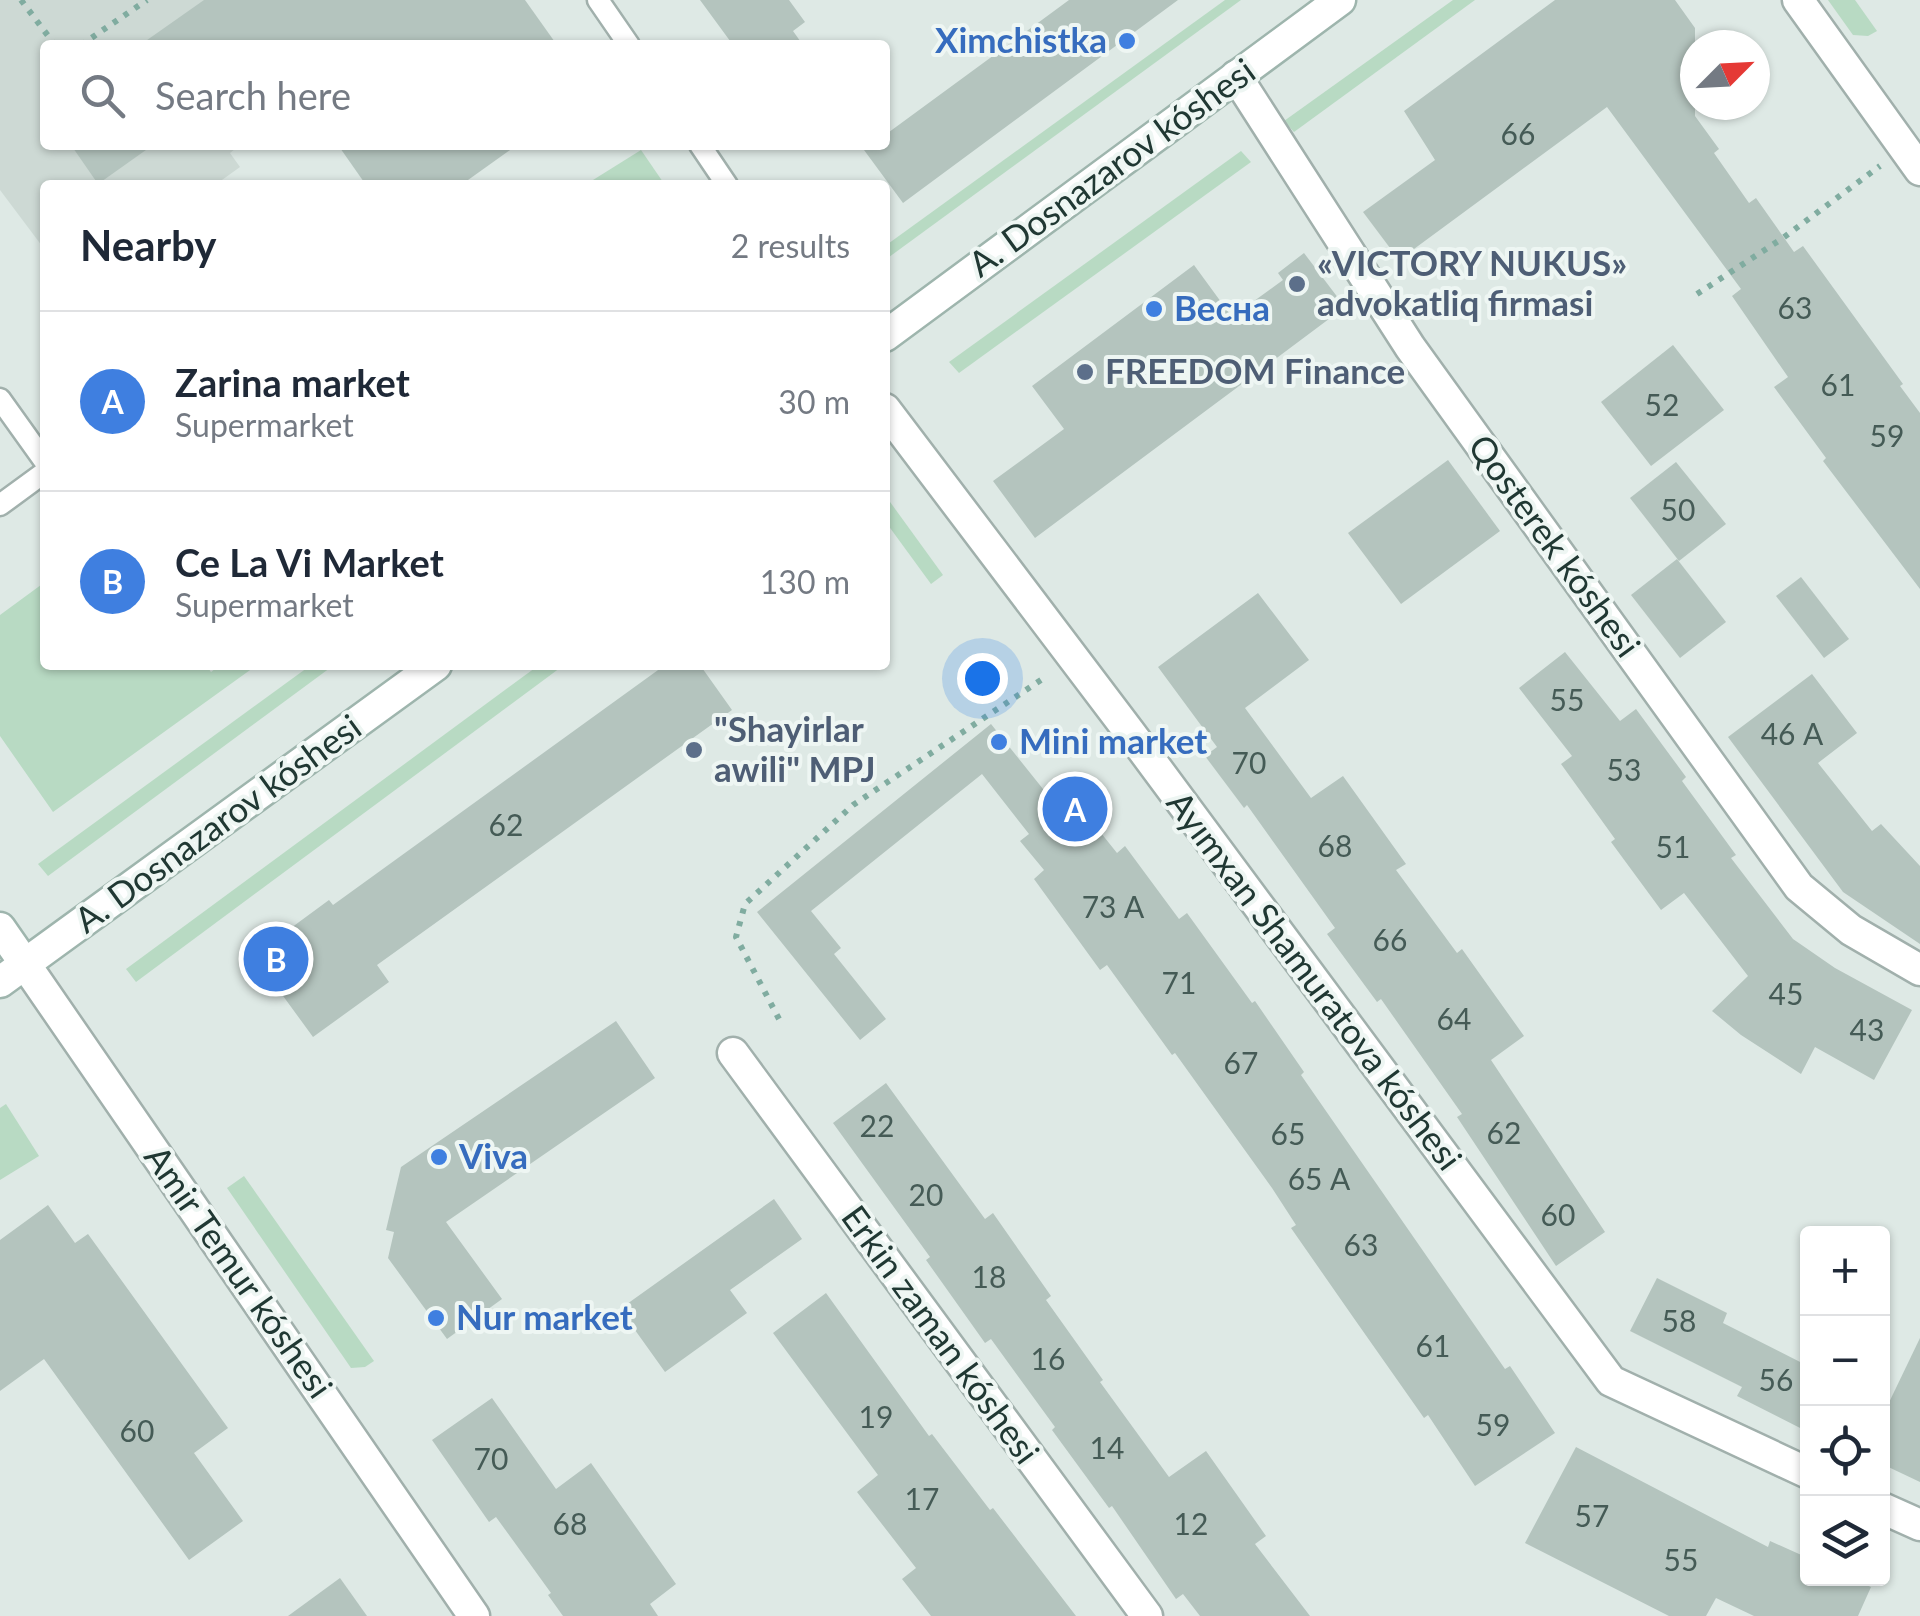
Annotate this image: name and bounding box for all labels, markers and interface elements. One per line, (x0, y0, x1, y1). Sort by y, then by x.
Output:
place label: Ximchistka (935, 18, 1107, 60)
marker: Ximchistka (1116, 30, 1138, 52)
north arrow (1680, 30, 1770, 120)
search box (40, 40, 890, 150)
street label: A. Dosnazarov kóshesi (960, 48, 1262, 284)
icon: search (75, 68, 130, 123)
text: Search here (155, 72, 351, 118)
house number: 66 (1501, 115, 1535, 151)
text: Nearby (80, 220, 217, 270)
text: 2 results (731, 226, 850, 265)
place label: «VICTORY NUKUS» advokatliq firmasi (1317, 241, 1627, 323)
marker: «VICTORY NUKUS» advokatliq firmasi (1286, 273, 1308, 295)
place label: Весна (1174, 286, 1270, 328)
house number: 63 (1778, 289, 1812, 325)
marker: Весна (1143, 298, 1165, 320)
place label: FREEDOM Finance (1105, 349, 1405, 391)
text: Zarina market (175, 359, 410, 405)
marker: FREEDOM Finance (1074, 361, 1096, 383)
house number: 61 (1821, 366, 1855, 402)
text: A (101, 382, 124, 421)
text: 30 m (778, 382, 850, 421)
house number: 52 (1645, 386, 1679, 422)
text: Supermarket (175, 405, 354, 444)
house number: 59 (1870, 417, 1904, 453)
street label: Qosterek kóshesi (1461, 426, 1650, 664)
house number: 50 (1661, 491, 1695, 527)
text: Ce La Vi Market (175, 539, 444, 585)
text: B (102, 562, 123, 601)
text: 130 m (760, 562, 850, 601)
text: Supermarket (175, 585, 354, 624)
your location (957, 653, 1008, 704)
house number: 55 (1550, 681, 1584, 717)
street label: A. Dosnazarov kóshesi (66, 704, 368, 940)
place label: "Shayirlar awili" MPJ (714, 707, 876, 789)
house number: 46 А (1761, 715, 1824, 751)
place label: Mini market (1019, 719, 1207, 761)
marker: Mini market (988, 731, 1010, 753)
marker: "Shayirlar awili" MPJ (683, 739, 705, 761)
house number: 70 (1232, 744, 1266, 780)
house number: 53 (1607, 751, 1641, 787)
pin: A (1042, 772, 1108, 846)
street label: Ayımxan Shamuratova kóshesi (1159, 782, 1472, 1178)
house number: 62 (489, 806, 523, 842)
house number: 68 (1318, 827, 1352, 863)
house number: 51 (1656, 828, 1690, 864)
house number: 73 А (1082, 888, 1145, 924)
house number: 66 (1373, 921, 1407, 957)
pin: B (244, 922, 308, 996)
house number: 71 (1162, 964, 1196, 1000)
house number: 45 (1769, 975, 1803, 1011)
house number: 64 (1437, 1000, 1471, 1036)
house number: 43 (1850, 1011, 1884, 1047)
house number: 67 (1224, 1044, 1258, 1080)
house number: 22 (860, 1107, 894, 1143)
house number: 62 (1487, 1114, 1521, 1150)
house number: 65 (1271, 1115, 1305, 1151)
place label: Viva (458, 1134, 528, 1176)
street label: Amir Temur kóshesi (137, 1137, 342, 1405)
marker: Viva (428, 1146, 450, 1168)
house number: 65 А (1288, 1160, 1351, 1196)
house number: 20 (909, 1176, 943, 1212)
house number: 60 (1541, 1196, 1575, 1232)
street label: Erkin zaman kóshesi (834, 1197, 1049, 1471)
house number: 63 (1344, 1226, 1378, 1262)
map controls (1800, 1226, 1890, 1586)
button: + (1800, 1226, 1890, 1316)
house number: 18 (972, 1258, 1006, 1294)
place label: Nur market (456, 1295, 633, 1337)
house number: 58 (1662, 1302, 1696, 1338)
marker: Nur market (425, 1307, 447, 1329)
button: − (1800, 1316, 1890, 1406)
house number: 61 (1416, 1327, 1450, 1363)
house number: 16 (1031, 1340, 1065, 1376)
house number: 56 (1759, 1361, 1793, 1397)
house number: 19 (859, 1398, 893, 1434)
house number: 59 (1476, 1406, 1510, 1442)
button: locate (1800, 1406, 1890, 1496)
house number: 60 (120, 1412, 154, 1448)
house number: 14 (1090, 1429, 1124, 1465)
house number: 70 (474, 1440, 508, 1476)
house number: 17 (905, 1480, 939, 1516)
button: layers (1800, 1496, 1890, 1586)
house number: 57 (1575, 1497, 1609, 1533)
house number: 68 (553, 1505, 587, 1541)
house number: 12 (1174, 1505, 1208, 1541)
house number: 55 (1664, 1541, 1698, 1577)

